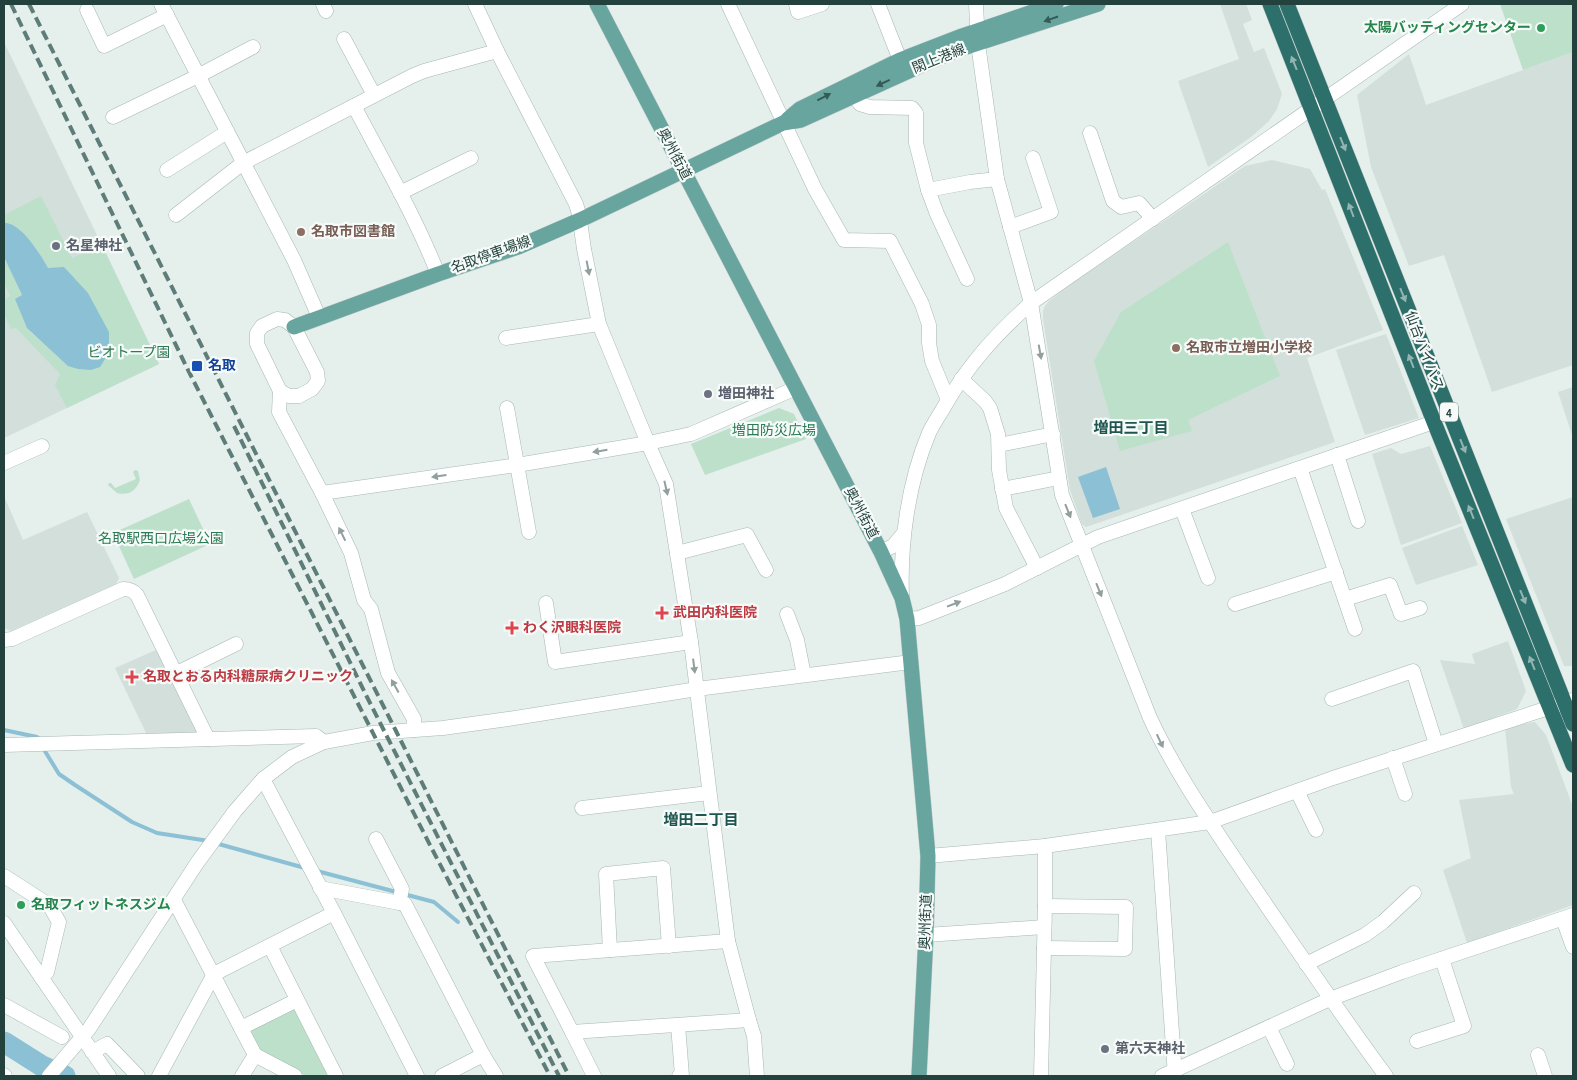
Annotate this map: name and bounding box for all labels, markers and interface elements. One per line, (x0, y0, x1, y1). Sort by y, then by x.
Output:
one-way arrow (1044, 16, 1059, 23)
place label: 太陽バッティングセンター (1364, 19, 1531, 35)
marker: 太陽バッティングセンター (1535, 22, 1547, 34)
street label: 閖上港線 (910, 41, 968, 76)
one-way arrow (1289, 56, 1297, 70)
one-way arrow (876, 79, 890, 87)
one-way arrow (817, 93, 831, 101)
street label: 奥州街道 (655, 125, 695, 182)
one-way arrow (1339, 137, 1347, 152)
one-way arrow (1347, 203, 1355, 217)
place label: 名取市図書館 (311, 224, 395, 239)
marker: 名取市図書館 (295, 226, 307, 238)
street label: 名取停車場線 (449, 233, 533, 276)
place label: 名星神社 (66, 237, 122, 253)
marker: 名星神社 (50, 240, 62, 252)
one-way arrow (584, 261, 592, 277)
one-way arrow (1399, 288, 1407, 303)
street label: 仙台バイパス (1402, 309, 1447, 393)
place label: 名取市立増田小学校 (1186, 339, 1312, 355)
marker: 名取市立増田小学校 (1170, 342, 1182, 354)
one-way arrow (1036, 344, 1044, 360)
park label: ビオトープ園 (87, 345, 171, 360)
one-way arrow (1406, 354, 1414, 368)
place label: 名取 (208, 358, 236, 373)
marker: 名取 (190, 359, 204, 373)
place label: 増田神社 (718, 385, 774, 401)
marker: 増田神社 (702, 388, 714, 400)
road number: 4 (1440, 402, 1458, 422)
district label: 増田三丁目 (1093, 419, 1169, 436)
park label: 増田防災広場 (732, 422, 816, 438)
one-way arrow (1459, 439, 1467, 453)
one-way arrow (591, 448, 607, 456)
one-way arrow (431, 472, 447, 480)
one-way arrow (662, 480, 670, 496)
street label: 奥州街道 (842, 484, 882, 541)
one-way arrow (1064, 504, 1072, 519)
one-way arrow (1467, 504, 1475, 519)
one-way arrow (337, 527, 345, 541)
park label: 名取駅西口広場公園 (98, 531, 224, 546)
one-way arrow (1096, 583, 1104, 598)
one-way arrow (1519, 590, 1527, 605)
one-way arrow (946, 600, 961, 607)
place label: 武田内科医院 (673, 605, 757, 620)
marker: 武田内科医院 (655, 606, 669, 620)
place label: わく沢眼科医院 (523, 620, 621, 635)
marker: わく沢眼科医院 (505, 621, 519, 635)
one-way arrow (1528, 655, 1536, 670)
one-way arrow (690, 658, 698, 674)
place label: 名取とおる内科糖尿病クリニック (143, 669, 353, 684)
marker: 名取とおる内科糖尿病クリニック (125, 670, 139, 684)
one-way arrow (391, 678, 399, 693)
one-way arrow (1157, 734, 1165, 748)
district label: 増田二丁目 (663, 811, 739, 828)
street label: 奥州街道 (916, 894, 934, 950)
place label: 名取フィットネスジム (31, 897, 171, 912)
marker: 名取フィットネスジム (15, 899, 27, 911)
place label: 第六天神社 (1115, 1040, 1185, 1056)
marker: 第六天神社 (1099, 1043, 1111, 1055)

